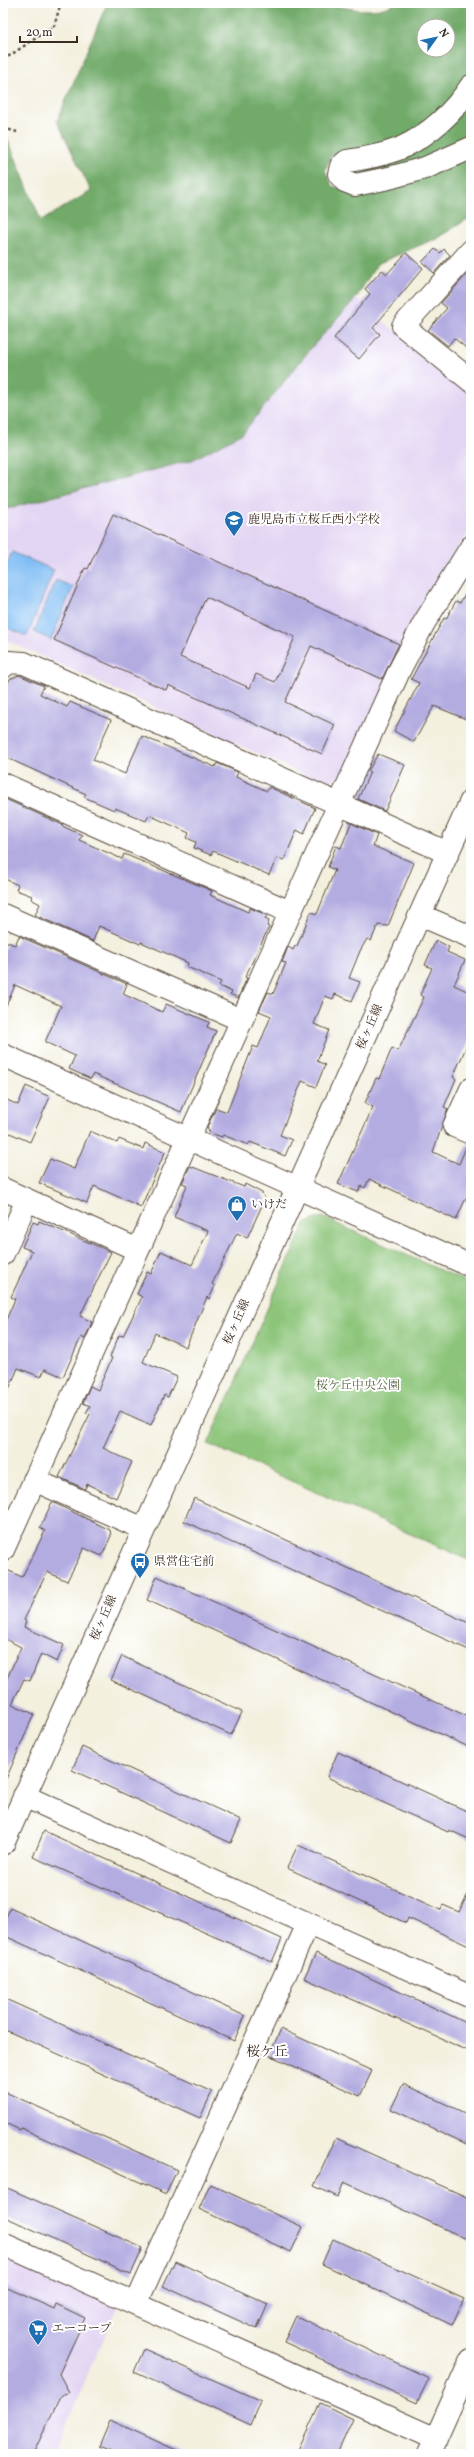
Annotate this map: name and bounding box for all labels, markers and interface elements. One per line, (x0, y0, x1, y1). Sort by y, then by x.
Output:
scale bar (20, 18, 77, 44)
north arrow (416, 18, 456, 58)
text: 20 m (26, 25, 53, 41)
text: N (435, 26, 452, 41)
school or university icon: 鹿児島市立桜丘西小学校 (223, 509, 245, 537)
place label: 鹿児島市立桜丘西小学校 (248, 512, 380, 528)
street label: 桜ヶ丘線 (353, 1002, 387, 1052)
shop icon: いけだ (226, 1194, 248, 1222)
place label: いけだ (251, 1197, 287, 1213)
street label: 桜ヶ丘線 (220, 1297, 254, 1347)
park label: 桜ケ丘中央公園 (316, 1378, 400, 1394)
bus stop icon: 県営住宅前 (129, 1551, 151, 1579)
place label: 県営住宅前 (154, 1554, 214, 1570)
street label: 桜ヶ丘線 (87, 1593, 121, 1643)
district label: 桜ケ丘 (246, 2043, 288, 2062)
supermarket icon: エーコープ (27, 2318, 49, 2346)
place label: エーコープ (52, 2321, 111, 2337)

